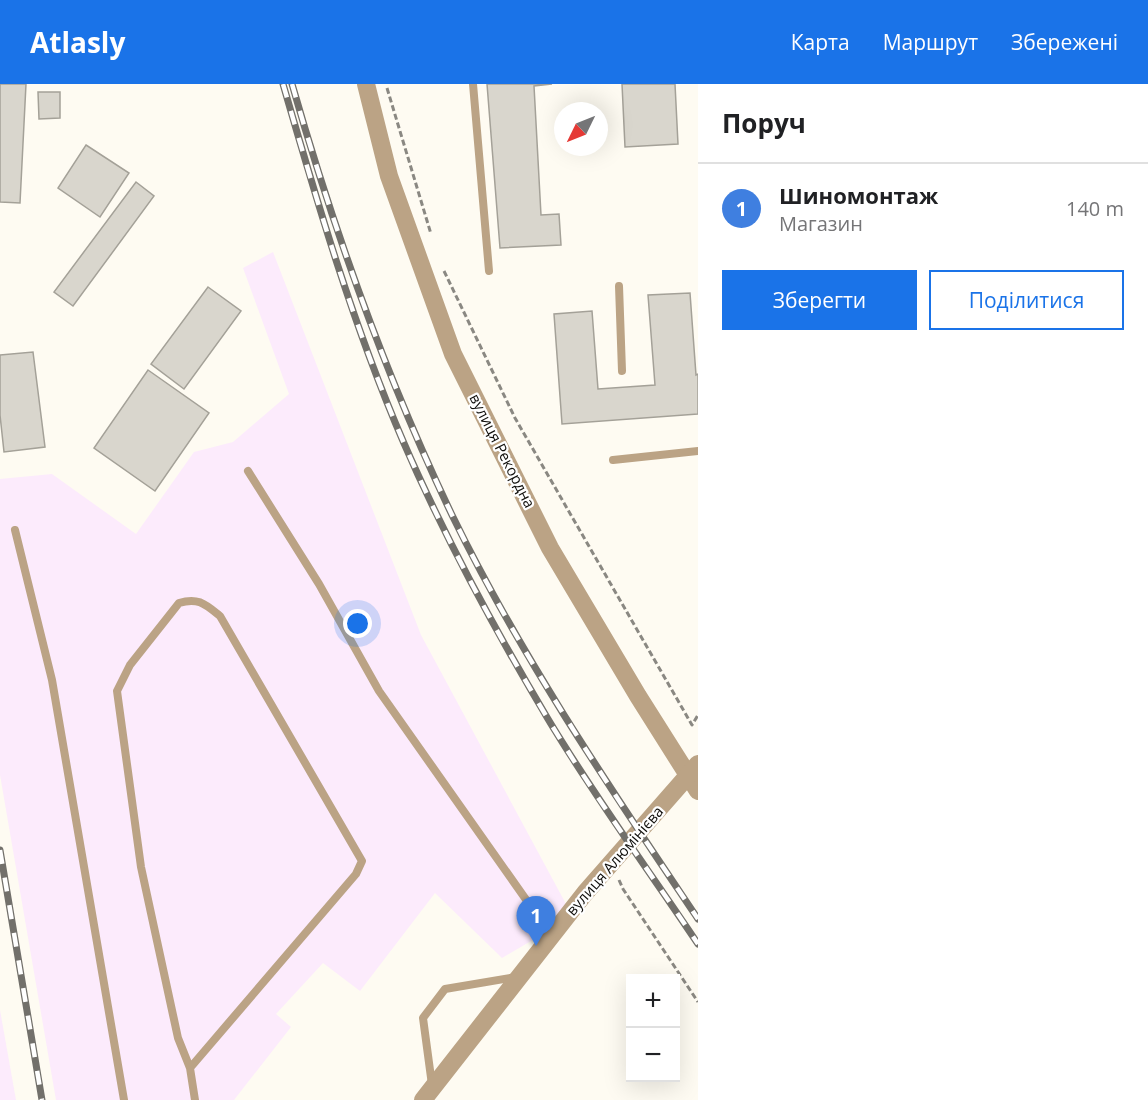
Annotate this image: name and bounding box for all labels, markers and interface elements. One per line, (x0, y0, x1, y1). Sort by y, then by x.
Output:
text: Atlasly (30, 23, 125, 61)
text: Карта (791, 28, 850, 56)
text: Маршрут (883, 28, 978, 56)
text: Збережені (1011, 28, 1118, 56)
north arrow (554, 102, 608, 156)
text: Поруч (722, 105, 806, 141)
text: Шиномонтаж (779, 180, 938, 210)
text: 1 (736, 195, 747, 222)
text: 140 m (1066, 195, 1124, 222)
text: Магазин (779, 210, 863, 237)
button: Зберегти (722, 270, 917, 330)
button: Поділитися (929, 270, 1124, 330)
street label: вулиця Рекордна (465, 390, 540, 511)
your location (343, 609, 372, 638)
street label: вулиця Алюмінієва (561, 801, 667, 919)
pin: 1 (516, 896, 556, 946)
map controls (626, 974, 680, 1082)
button: + (626, 974, 680, 1028)
button: − (626, 1028, 680, 1082)

